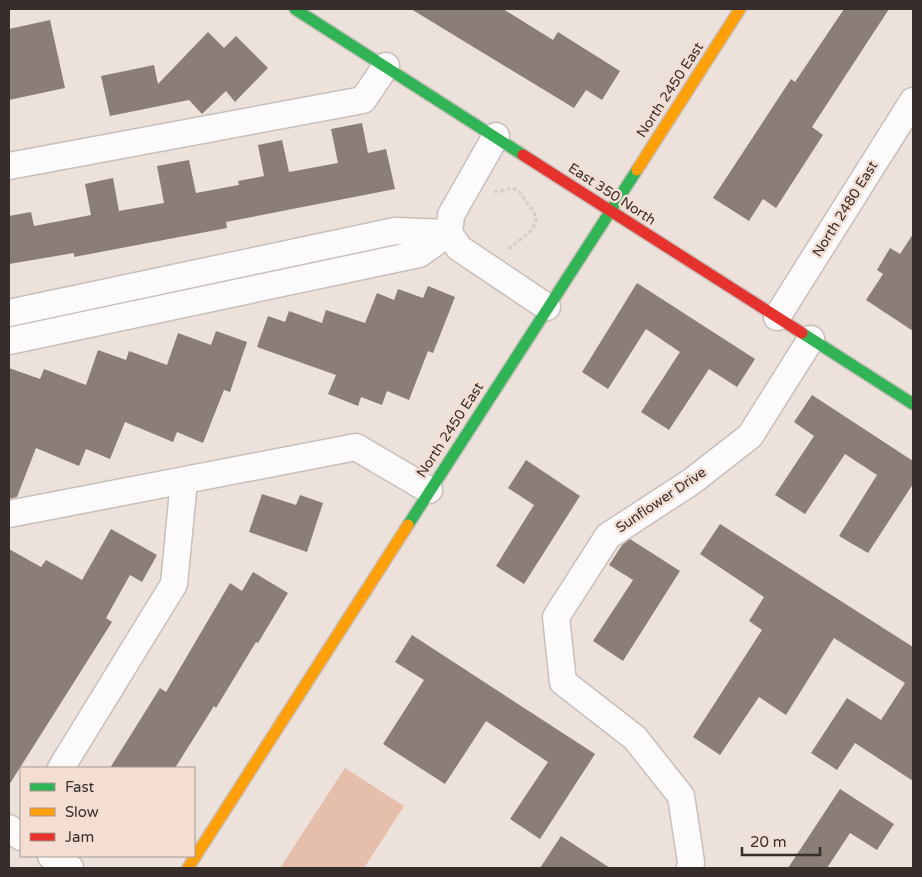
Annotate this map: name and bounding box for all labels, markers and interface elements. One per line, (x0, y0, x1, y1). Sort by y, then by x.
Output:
street label: North 2450 East (633, 39, 707, 141)
street label: North 2480 East (809, 157, 882, 260)
street label: East 350 North (565, 159, 659, 229)
street label: North 2450 East (413, 379, 487, 481)
street label: Sunflower Drive (613, 464, 709, 536)
legend (20, 767, 195, 857)
text: Fast (65, 778, 95, 796)
text: Slow (65, 803, 99, 821)
scale bar (742, 824, 820, 856)
text: Jam (65, 828, 94, 846)
text: 20 m (750, 833, 787, 851)

